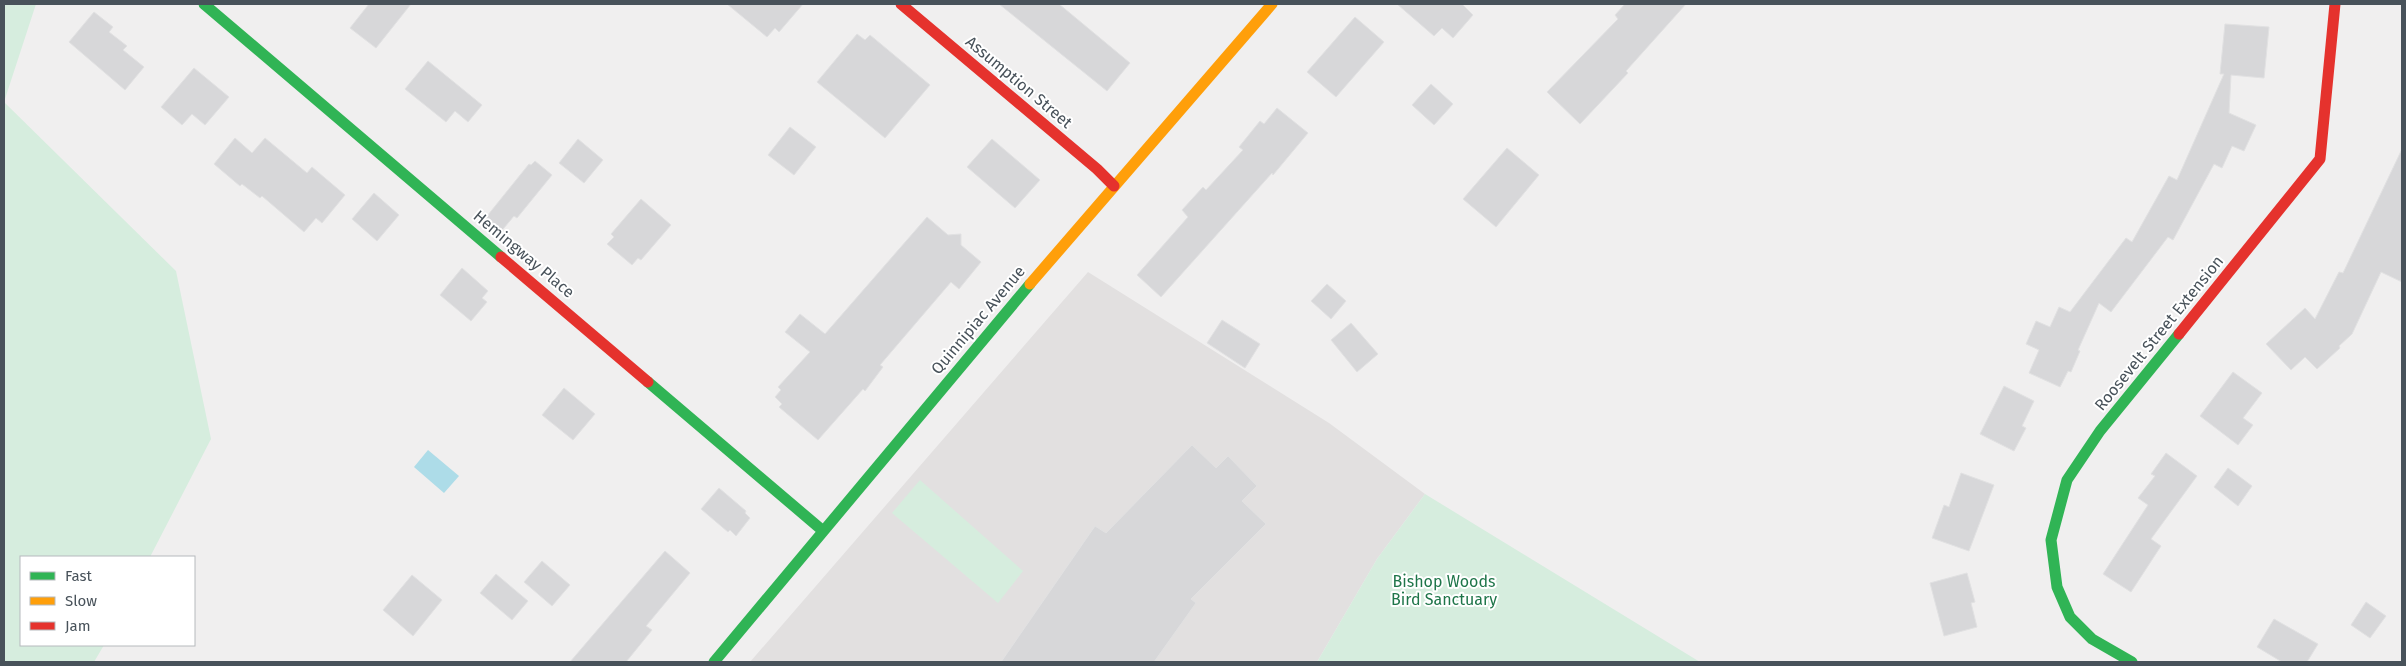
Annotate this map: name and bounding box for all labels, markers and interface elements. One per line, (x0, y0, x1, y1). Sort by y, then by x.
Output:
street label: Assumption Street (962, 32, 1076, 132)
street label: Hemingway Place (470, 206, 578, 302)
street label: Roosevelt Street Extension (2091, 252, 2227, 414)
street label: Quinnipiac Avenue (927, 262, 1029, 378)
legend (20, 556, 195, 646)
text: Fast (65, 567, 92, 585)
park label: Bishop Woods Bird Sanctuary (1391, 572, 1497, 609)
text: Slow (65, 592, 97, 610)
text: Jam (65, 617, 91, 635)

